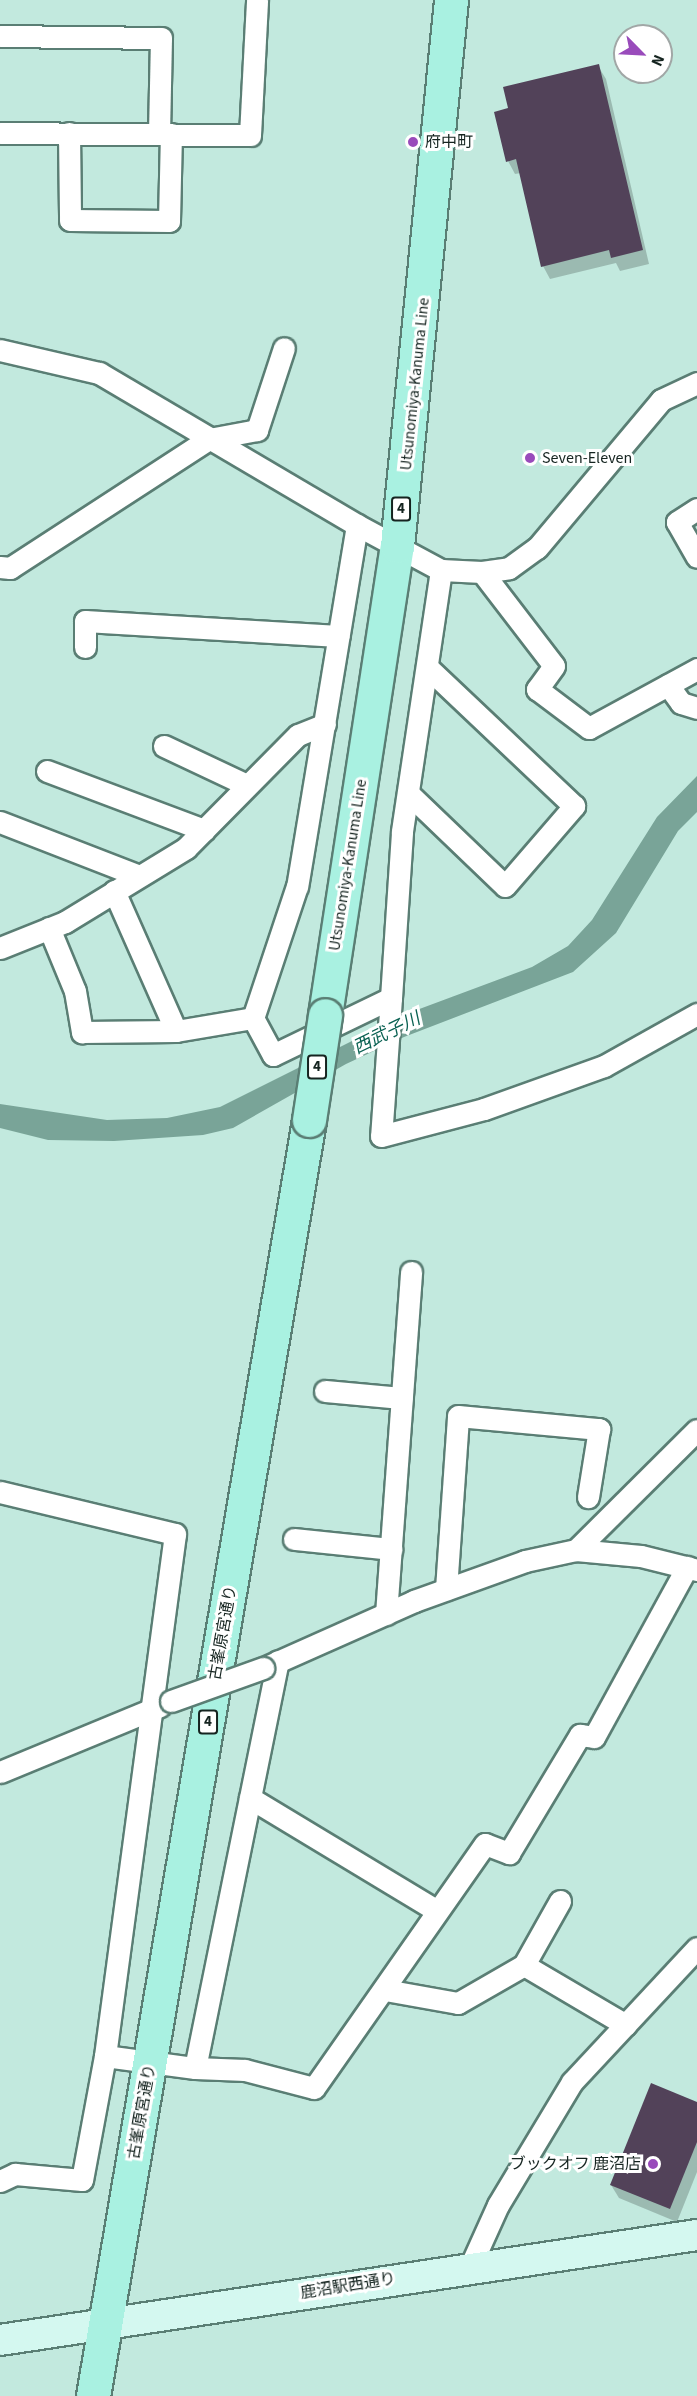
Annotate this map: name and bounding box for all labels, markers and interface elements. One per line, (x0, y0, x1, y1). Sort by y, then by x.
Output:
north arrow (613, 24, 673, 84)
text: N (645, 51, 670, 70)
place label: 府中町 (425, 132, 473, 152)
marker: 府中町 (406, 135, 420, 149)
street label: Utsunomiya-Kanuma Line (396, 297, 434, 471)
place label: Seven-Eleven (542, 448, 632, 468)
marker: Seven-Eleven (523, 451, 537, 465)
road number: 4 (390, 497, 412, 521)
street label: Utsunomiya-Kanuma Line (325, 778, 371, 952)
water label: 西武子川 (350, 1009, 424, 1059)
road number: 4 (306, 1055, 328, 1079)
street label: 古峯原宮通り (205, 1584, 241, 1682)
road number: 4 (198, 1710, 218, 1734)
street label: 古峯原宮通り (124, 2063, 160, 2161)
place label: ブックオフ 鹿沼店 (510, 2154, 641, 2174)
marker: ブックオフ 鹿沼店 (646, 2157, 660, 2171)
street label: 鹿沼駅西通り (299, 2269, 397, 2303)

